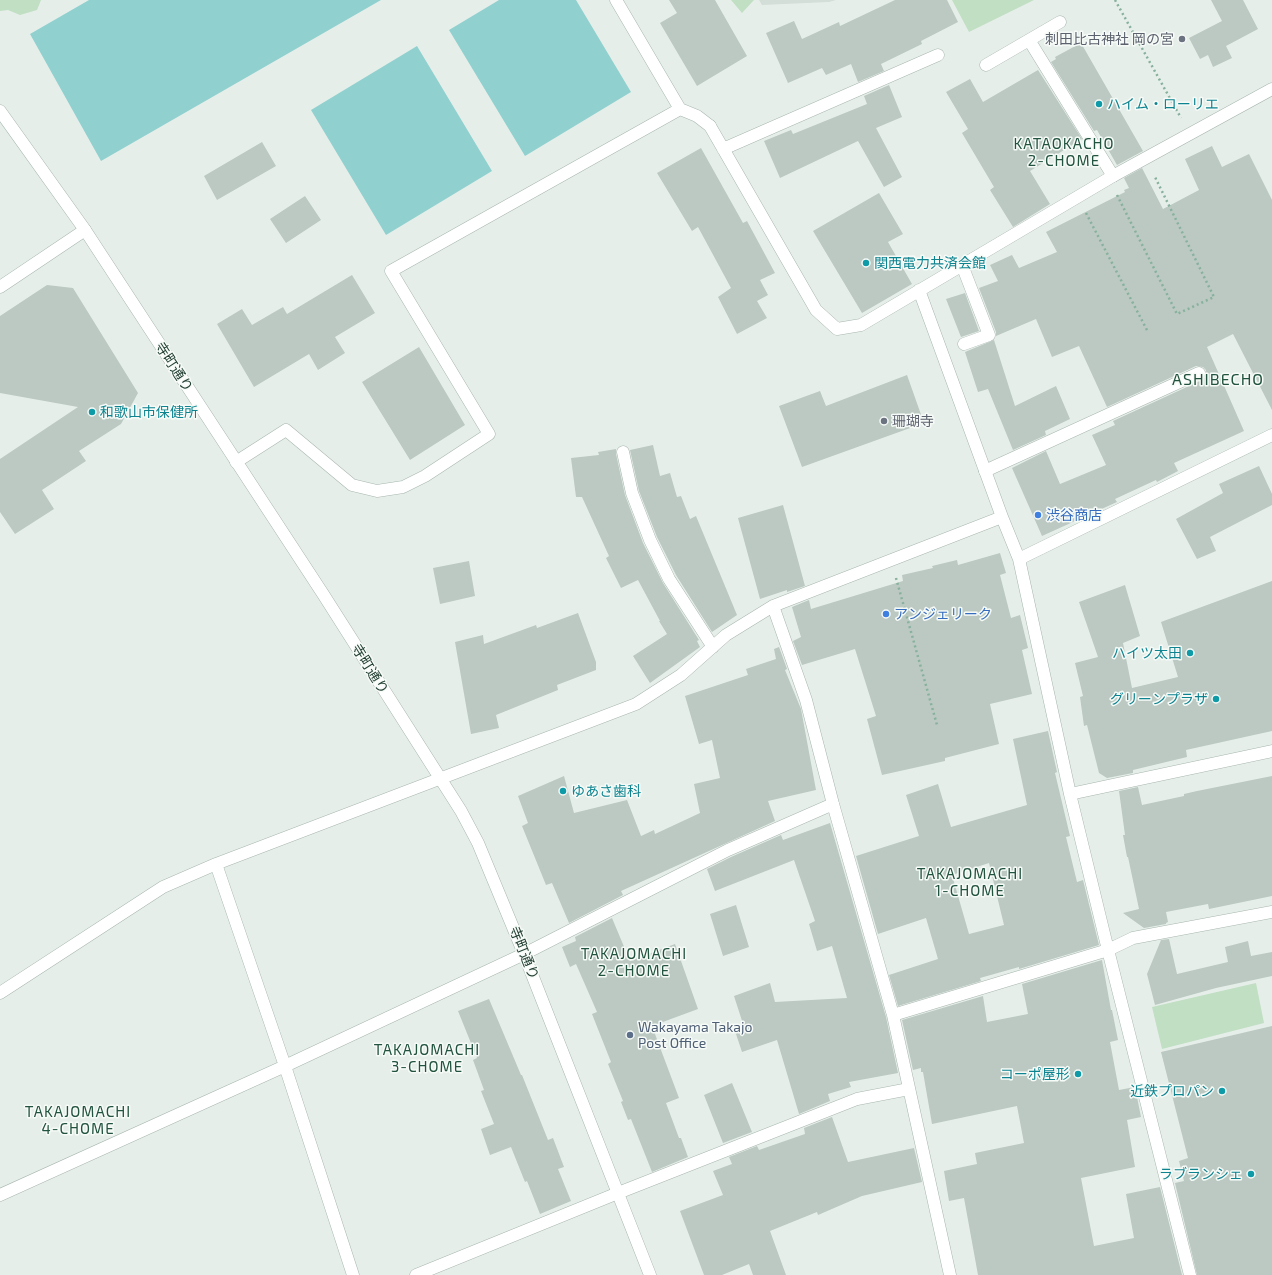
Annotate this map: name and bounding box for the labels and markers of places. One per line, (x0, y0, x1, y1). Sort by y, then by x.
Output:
place label: 刺田比古神社 岡の宮 (1045, 31, 1174, 47)
marker: 刺田比古神社 岡の宮 (1177, 34, 1187, 44)
place label: ハイム・ローリエ (1107, 96, 1219, 112)
marker: ハイム・ローリエ (1094, 99, 1104, 109)
place label: 関西電力共済会館 (874, 255, 986, 271)
marker: 関西電力共済会館 (861, 258, 871, 268)
place label: 和歌山市保健所 (100, 404, 198, 420)
marker: 和歌山市保健所 (87, 407, 97, 417)
place label: 珊瑚寺 (892, 413, 934, 429)
marker: 珊瑚寺 (879, 416, 889, 426)
place label: 渋谷商店 (1046, 507, 1102, 523)
marker: 渋谷商店 (1033, 510, 1043, 520)
place label: アンジェリーク (894, 606, 992, 622)
marker: アンジェリーク (881, 609, 891, 619)
place label: ハイツ太田 (1112, 645, 1182, 661)
marker: ハイツ太田 (1185, 648, 1195, 658)
place label: グリーンプラザ (1110, 691, 1208, 707)
marker: グリーンプラザ (1211, 694, 1221, 704)
place label: ゆあさ歯科 (571, 783, 641, 799)
marker: ゆあさ歯科 (558, 786, 568, 796)
place label: Wakayama Takajo Post Office (638, 1019, 752, 1052)
marker: Wakayama Takajo Post Office (625, 1030, 635, 1040)
place label: コーポ屋形 (1000, 1066, 1070, 1082)
marker: コーポ屋形 (1073, 1069, 1083, 1079)
place label: 近鉄プロパン (1130, 1083, 1214, 1099)
marker: 近鉄プロパン (1217, 1086, 1227, 1096)
place label: ラブランシェ (1159, 1166, 1243, 1182)
marker: ラブランシェ (1246, 1169, 1256, 1179)

